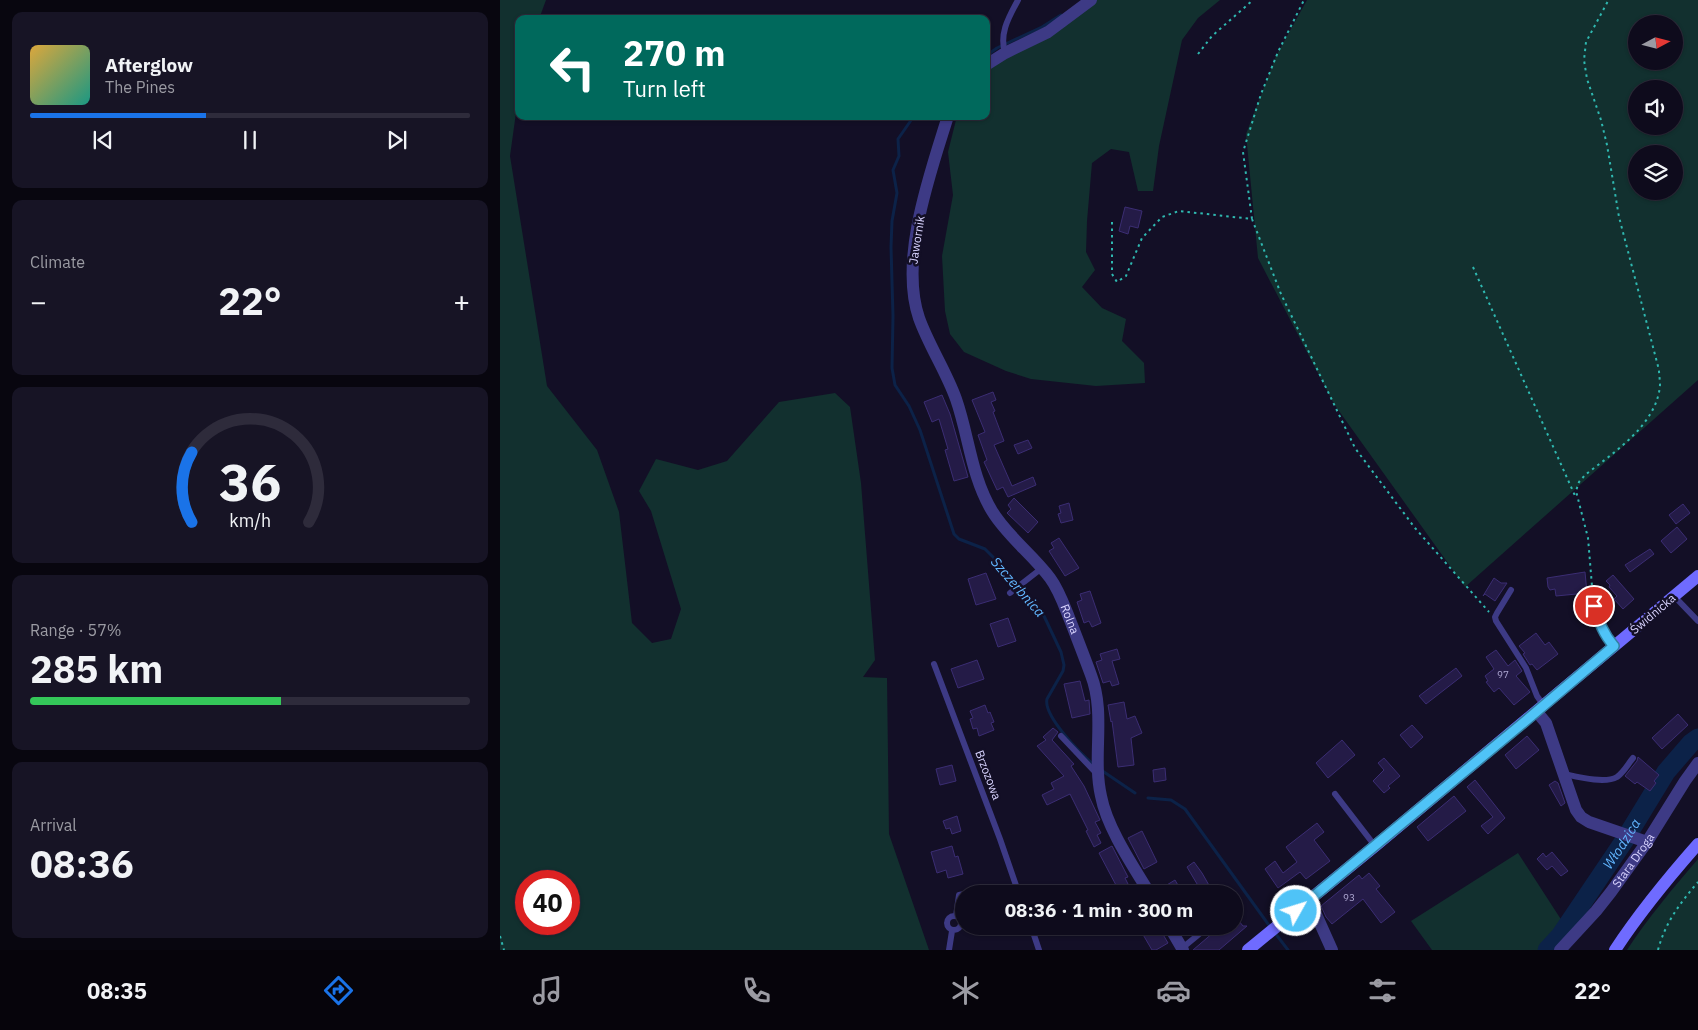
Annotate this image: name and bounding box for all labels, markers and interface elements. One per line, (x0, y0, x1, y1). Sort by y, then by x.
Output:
north arrow (1628, 15, 1682, 70)
map controls (1628, 15, 1683, 200)
text: 270 m (623, 30, 726, 76)
icon: left (540, 35, 605, 100)
text: Afterglow (105, 53, 193, 77)
text: Turn left (623, 74, 706, 103)
text: The Pines (105, 77, 175, 97)
button: sound (1628, 80, 1683, 135)
icon: previous (89, 126, 117, 154)
icon: pause (236, 126, 264, 154)
icon: next (383, 126, 411, 154)
button: layers (1628, 145, 1683, 200)
street label: Jawornik (905, 214, 928, 265)
text: Climate (30, 252, 85, 272)
text: 22° (218, 276, 282, 325)
text: − (30, 283, 47, 320)
text: + (453, 283, 470, 320)
text: 36 (219, 448, 281, 515)
text: km/h (229, 509, 271, 532)
water label: Szczerbnica (987, 553, 1049, 621)
pin (1573, 585, 1615, 627)
street label: Świdnicka (1627, 590, 1679, 637)
icon: arrive (1580, 592, 1608, 620)
street label: Rolna (1058, 602, 1083, 637)
text: Range · 57% (30, 620, 122, 640)
text: 285 km (30, 644, 163, 693)
house number: 97 (1497, 668, 1509, 681)
street label: Brzozowa (972, 748, 1005, 802)
text: Arrival (30, 815, 77, 835)
water label: Włodzica (1599, 815, 1645, 873)
street label: Stara Droga (1609, 830, 1658, 890)
text: 08:36 (30, 839, 134, 888)
speed limit sign: 40 (515, 870, 580, 935)
position arrow (1269, 884, 1321, 936)
house number: 93 (1343, 891, 1355, 904)
text: 08:36 · 1 min · 300 m (1005, 898, 1193, 922)
icon: directions (321, 973, 356, 1008)
icon: music (530, 973, 565, 1008)
icon: phone (739, 973, 774, 1008)
icon: climate (948, 973, 983, 1008)
icon: car (1156, 973, 1191, 1008)
icon: filters (1365, 973, 1400, 1008)
text: 08:35 (87, 976, 147, 1005)
text: 22° (1574, 976, 1611, 1005)

